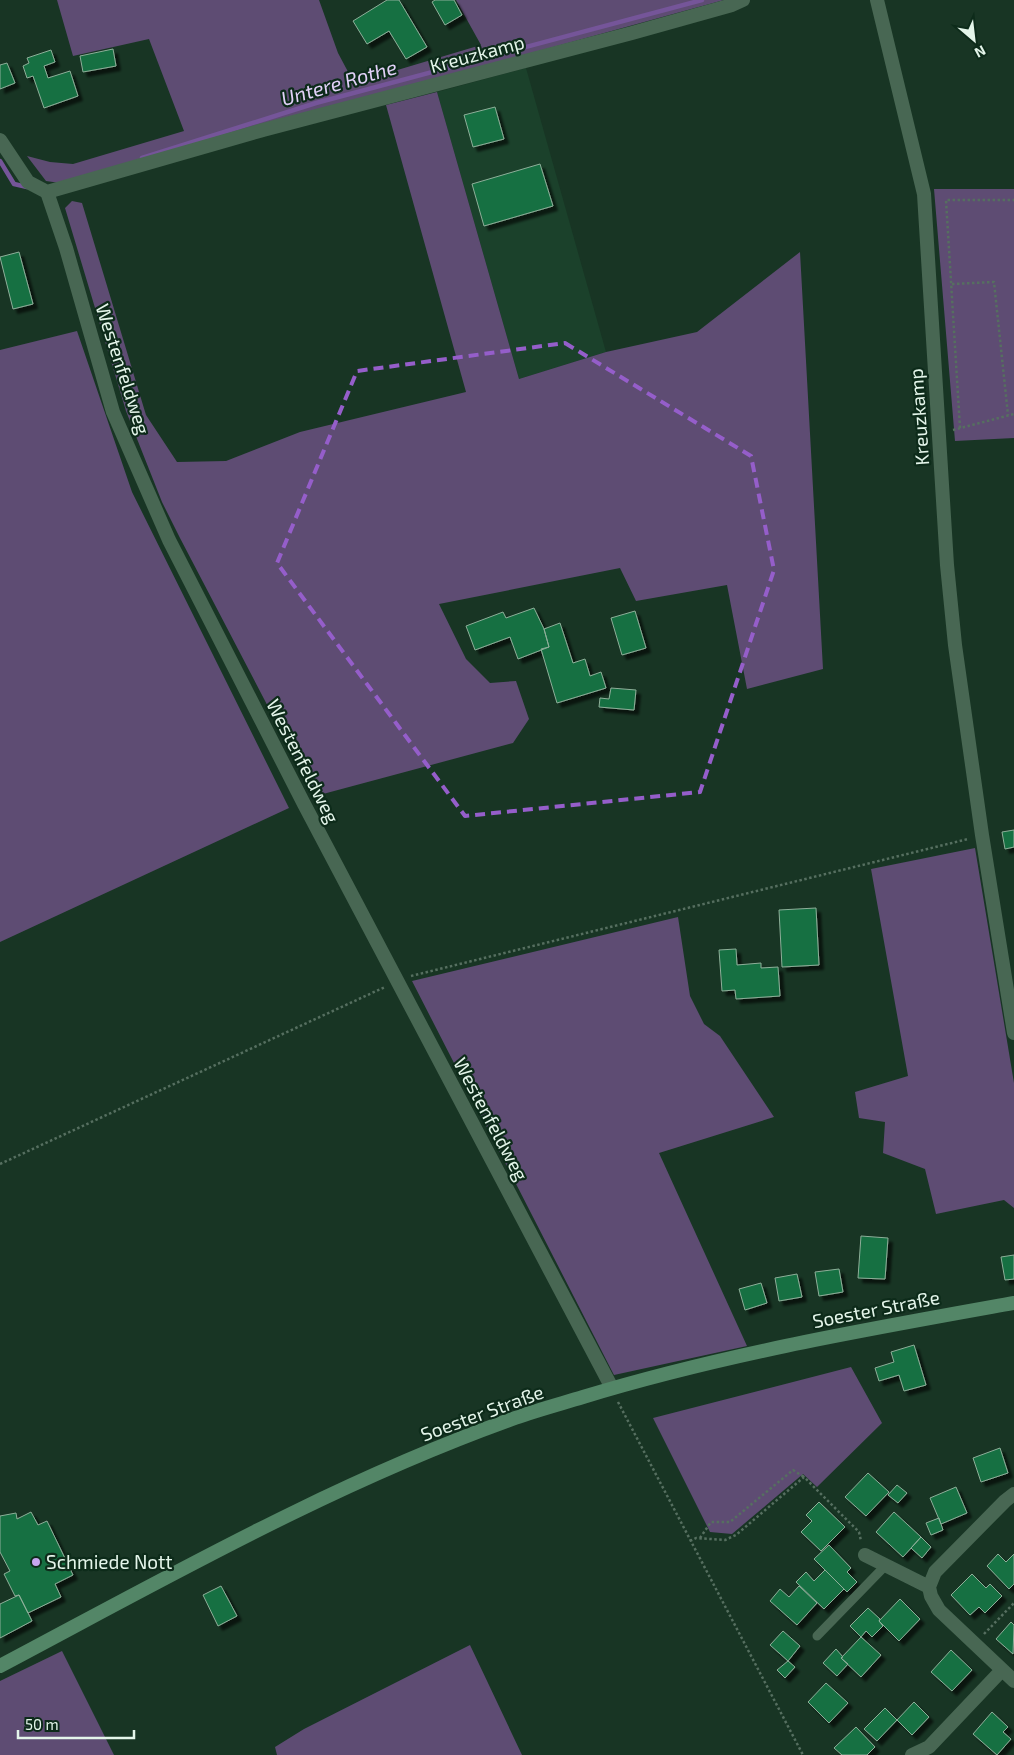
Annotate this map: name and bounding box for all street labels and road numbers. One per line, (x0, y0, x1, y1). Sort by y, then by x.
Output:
street label: Kreuzkamp (427, 30, 527, 77)
street label: Westenfeldweg (91, 301, 156, 438)
street label: Kreuzkamp (904, 368, 933, 466)
street label: Westenfeldweg (262, 695, 345, 827)
street label: Westenfeldweg (449, 1053, 534, 1185)
street label: Soester Straße (810, 1285, 941, 1332)
street label: Soester Straße (417, 1380, 546, 1445)

